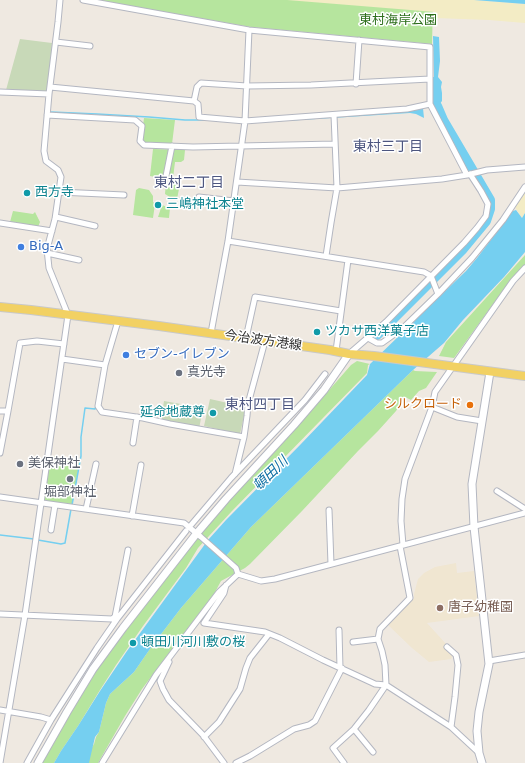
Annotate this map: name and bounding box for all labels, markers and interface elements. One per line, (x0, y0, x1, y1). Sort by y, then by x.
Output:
park label: 東村海岸公園 (359, 13, 437, 29)
district label: 東村三丁目 (353, 139, 423, 155)
district label: 東村二丁目 (154, 175, 224, 191)
place label: 西方寺 (35, 185, 74, 201)
marker: 西方寺 (22, 188, 32, 198)
place label: 三嶋神社本堂 (166, 197, 244, 213)
marker: 三嶋神社本堂 (153, 200, 163, 210)
place label: Big-A (29, 239, 63, 255)
marker: Big-A (16, 242, 26, 252)
place label: ツカサ西洋菓子店 (325, 324, 429, 340)
marker: ツカサ西洋菓子店 (312, 327, 322, 337)
street label: 今治波方港線 (223, 328, 303, 354)
place label: セブン-イレブン (134, 347, 230, 363)
marker: セブン-イレブン (121, 350, 131, 360)
place label: 真光寺 (187, 365, 226, 381)
marker: 真光寺 (174, 368, 184, 378)
district label: 東村四丁目 (225, 397, 295, 413)
place label: シルクロード (384, 397, 462, 413)
marker: シルクロード (465, 400, 475, 410)
place label: 延命地蔵尊 (140, 405, 205, 421)
marker: 延命地蔵尊 (208, 408, 218, 418)
water label: 頓田川 (250, 453, 292, 495)
place label: 美保神社 (28, 456, 80, 472)
marker: 美保神社 (15, 459, 25, 469)
marker: 堀部神社 (65, 474, 75, 484)
place label: 堀部神社 (44, 485, 96, 501)
place label: 唐子幼稚園 (448, 600, 513, 616)
marker: 唐子幼稚園 (435, 603, 445, 613)
place label: 頓田川河川敷の桜 (141, 635, 245, 651)
marker: 頓田川河川敷の桜 (128, 638, 138, 648)

